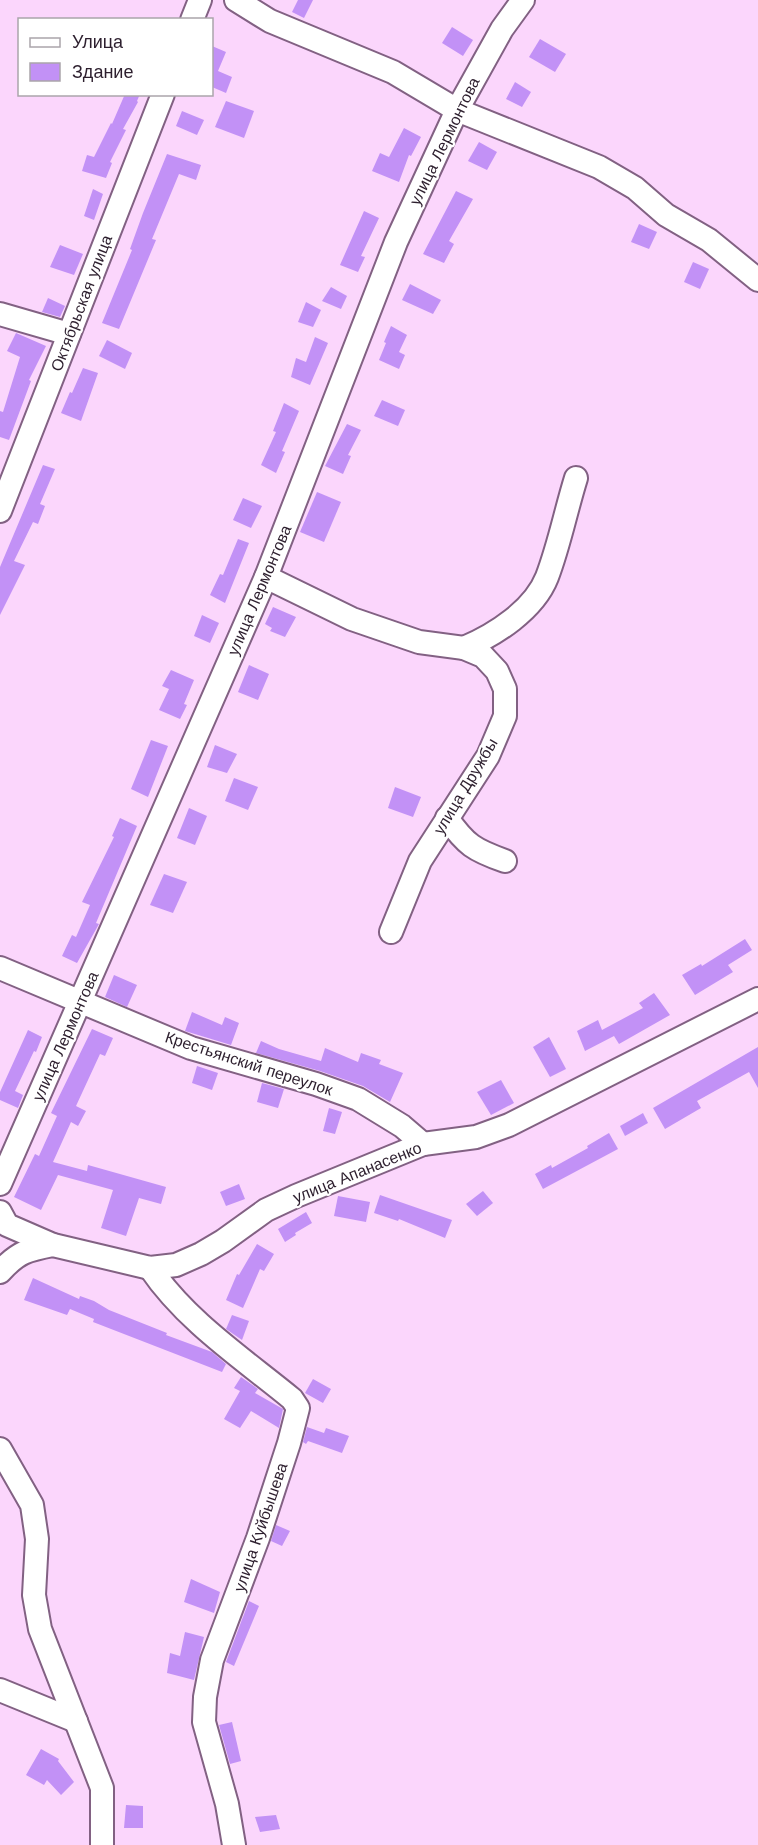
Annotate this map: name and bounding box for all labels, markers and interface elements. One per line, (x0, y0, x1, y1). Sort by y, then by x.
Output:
legend (18, 18, 213, 96)
text: Улица (72, 31, 124, 52)
text: Здание (72, 61, 133, 82)
street label: улица Лермонтова (405, 74, 484, 208)
street label: Октябрьская улица (47, 232, 116, 374)
street label: улица Лермонтова (223, 522, 296, 658)
street label: улица Дружбы (429, 735, 502, 838)
street label: улица Лермонтова (28, 968, 103, 1104)
street label: Крестьянский переулок (163, 1027, 336, 1100)
street label: улица Апанасенко (290, 1138, 424, 1207)
street label: улица Куйбышева (229, 1460, 292, 1594)

